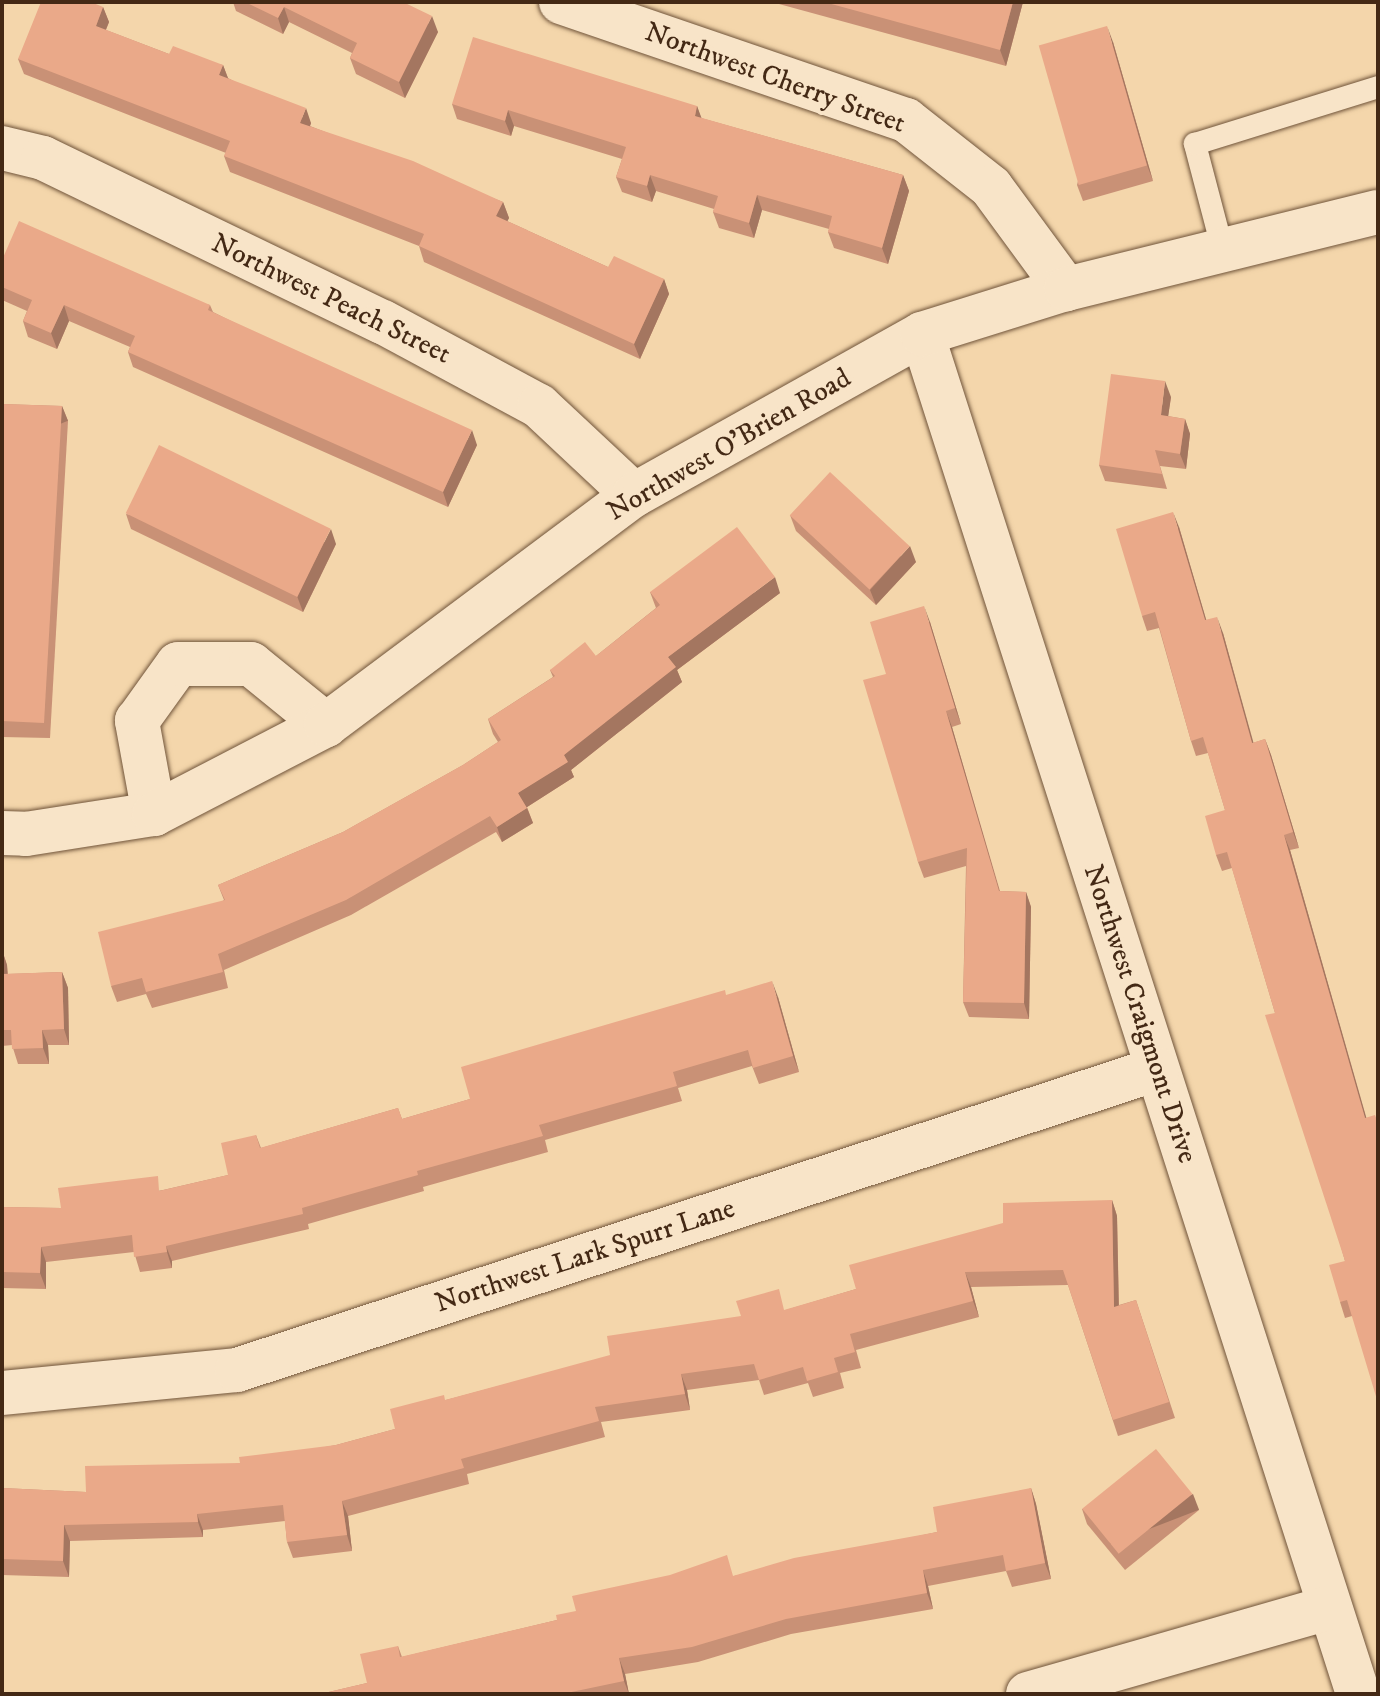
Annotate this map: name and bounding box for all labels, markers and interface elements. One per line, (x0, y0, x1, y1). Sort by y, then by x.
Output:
street label: Northwest Cherry Street (640, 15, 910, 141)
street label: Northwest Peach Street (206, 226, 456, 372)
street label: Northwest O'Brien Road (601, 361, 857, 529)
street label: Northwest Craigmont Drive (1076, 861, 1204, 1167)
street label: Northwest Lark Spurr Lane (431, 1192, 739, 1320)

